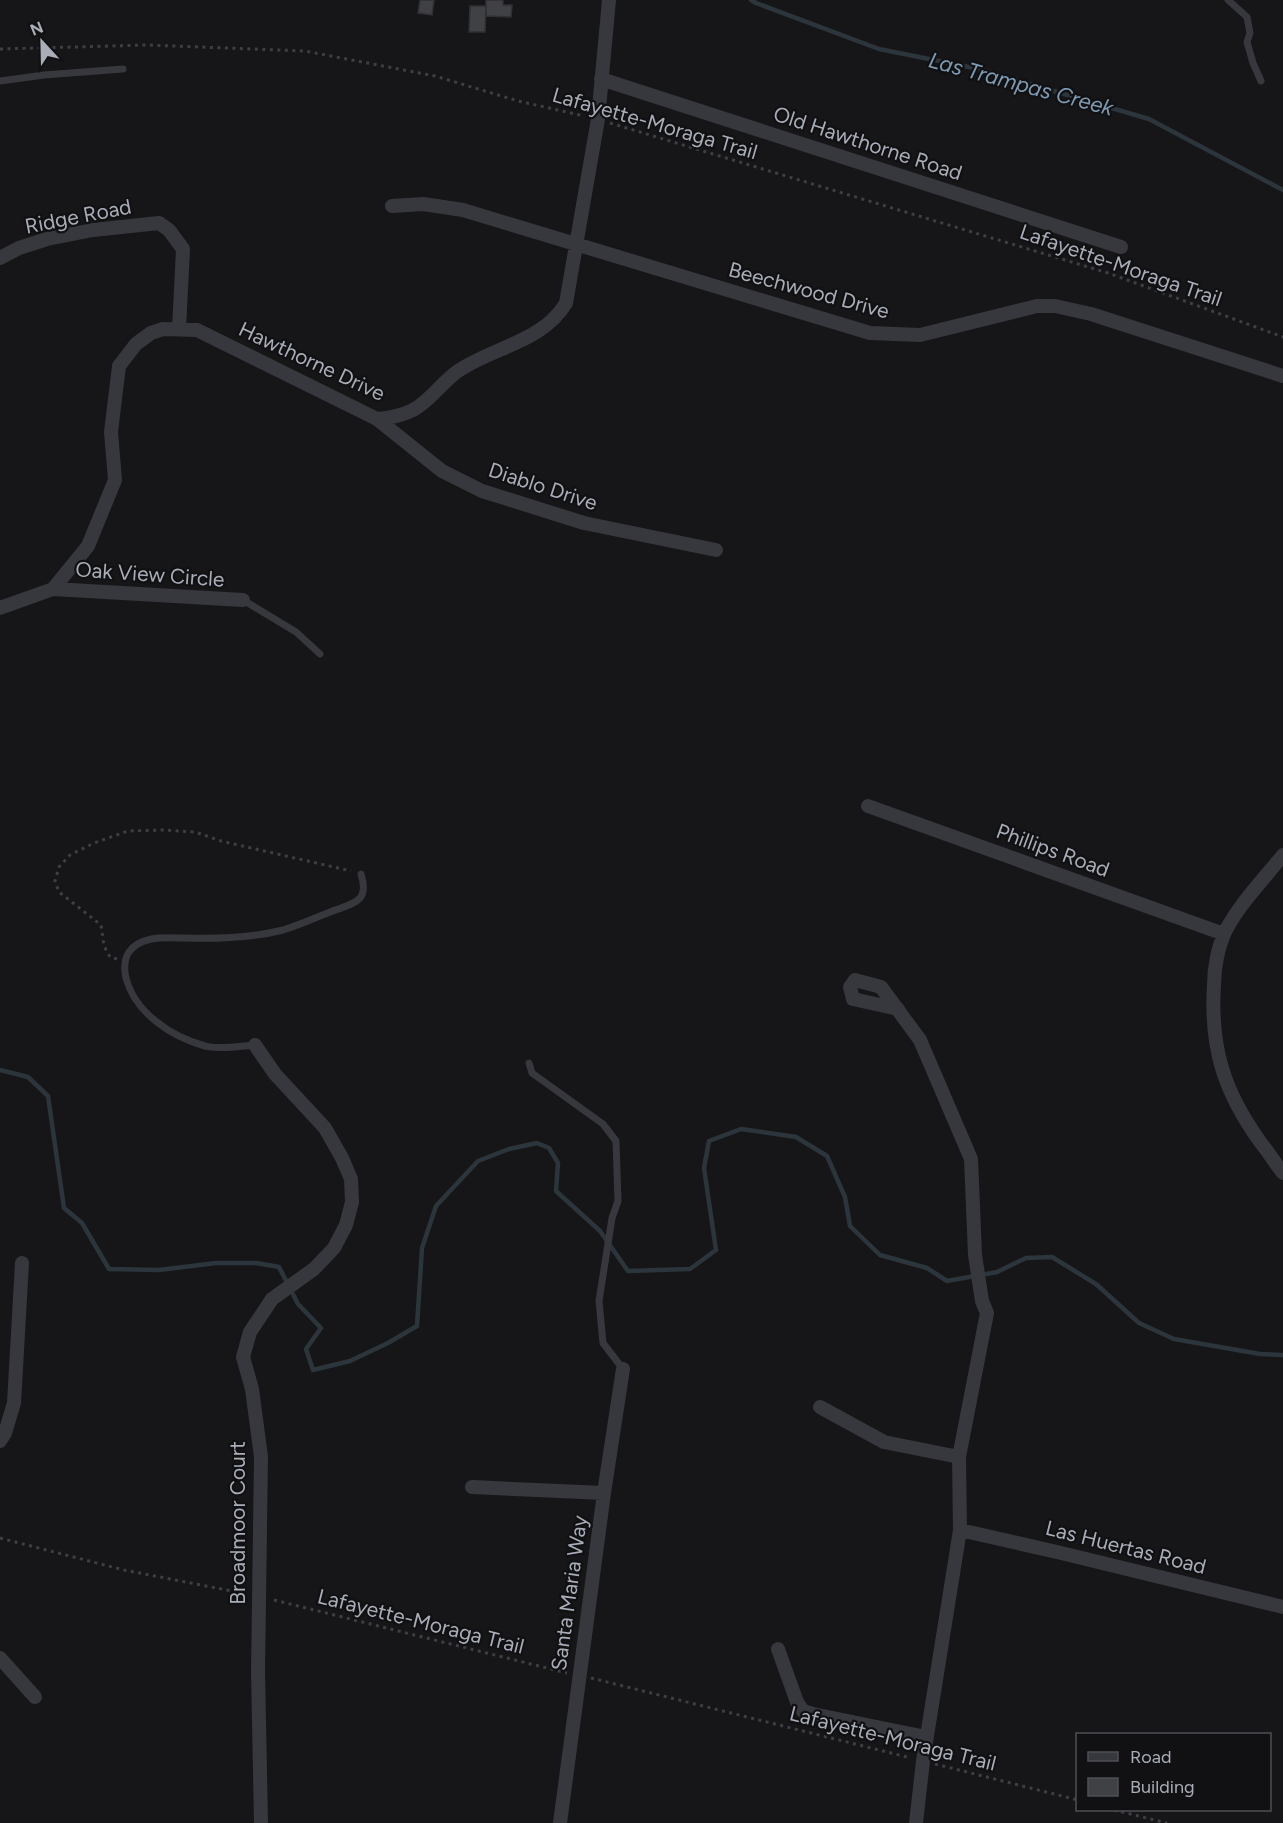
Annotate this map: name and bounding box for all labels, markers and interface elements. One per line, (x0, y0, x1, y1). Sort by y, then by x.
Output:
north arrow (12, 12, 72, 72)
text: N (27, 17, 46, 40)
water label: Las Trampas Creek (926, 46, 1118, 122)
street label: Lafayette-Moraga Trail (550, 82, 760, 164)
street label: Old Hawthorne Road (771, 101, 965, 185)
street label: Ridge Road (23, 193, 133, 239)
street label: Lafayette-Moraga Trail (1017, 219, 1225, 311)
street label: Beechwood Drive (726, 257, 892, 323)
street label: Hawthorne Drive (235, 316, 389, 406)
street label: Diablo Drive (485, 457, 601, 515)
street label: Oak View Circle (75, 556, 225, 592)
street label: Phillips Road (993, 818, 1113, 882)
street label: Broadmoor Court (225, 1441, 250, 1605)
street label: Santa Maria Way (546, 1514, 592, 1672)
street label: Las Huertas Road (1043, 1515, 1209, 1579)
street label: Lafayette-Moraga Trail (315, 1583, 527, 1659)
street label: Lafayette-Moraga Trail (787, 1700, 999, 1776)
legend (1076, 1733, 1271, 1811)
text: Road (1130, 1746, 1171, 1768)
text: Building (1130, 1776, 1195, 1798)

